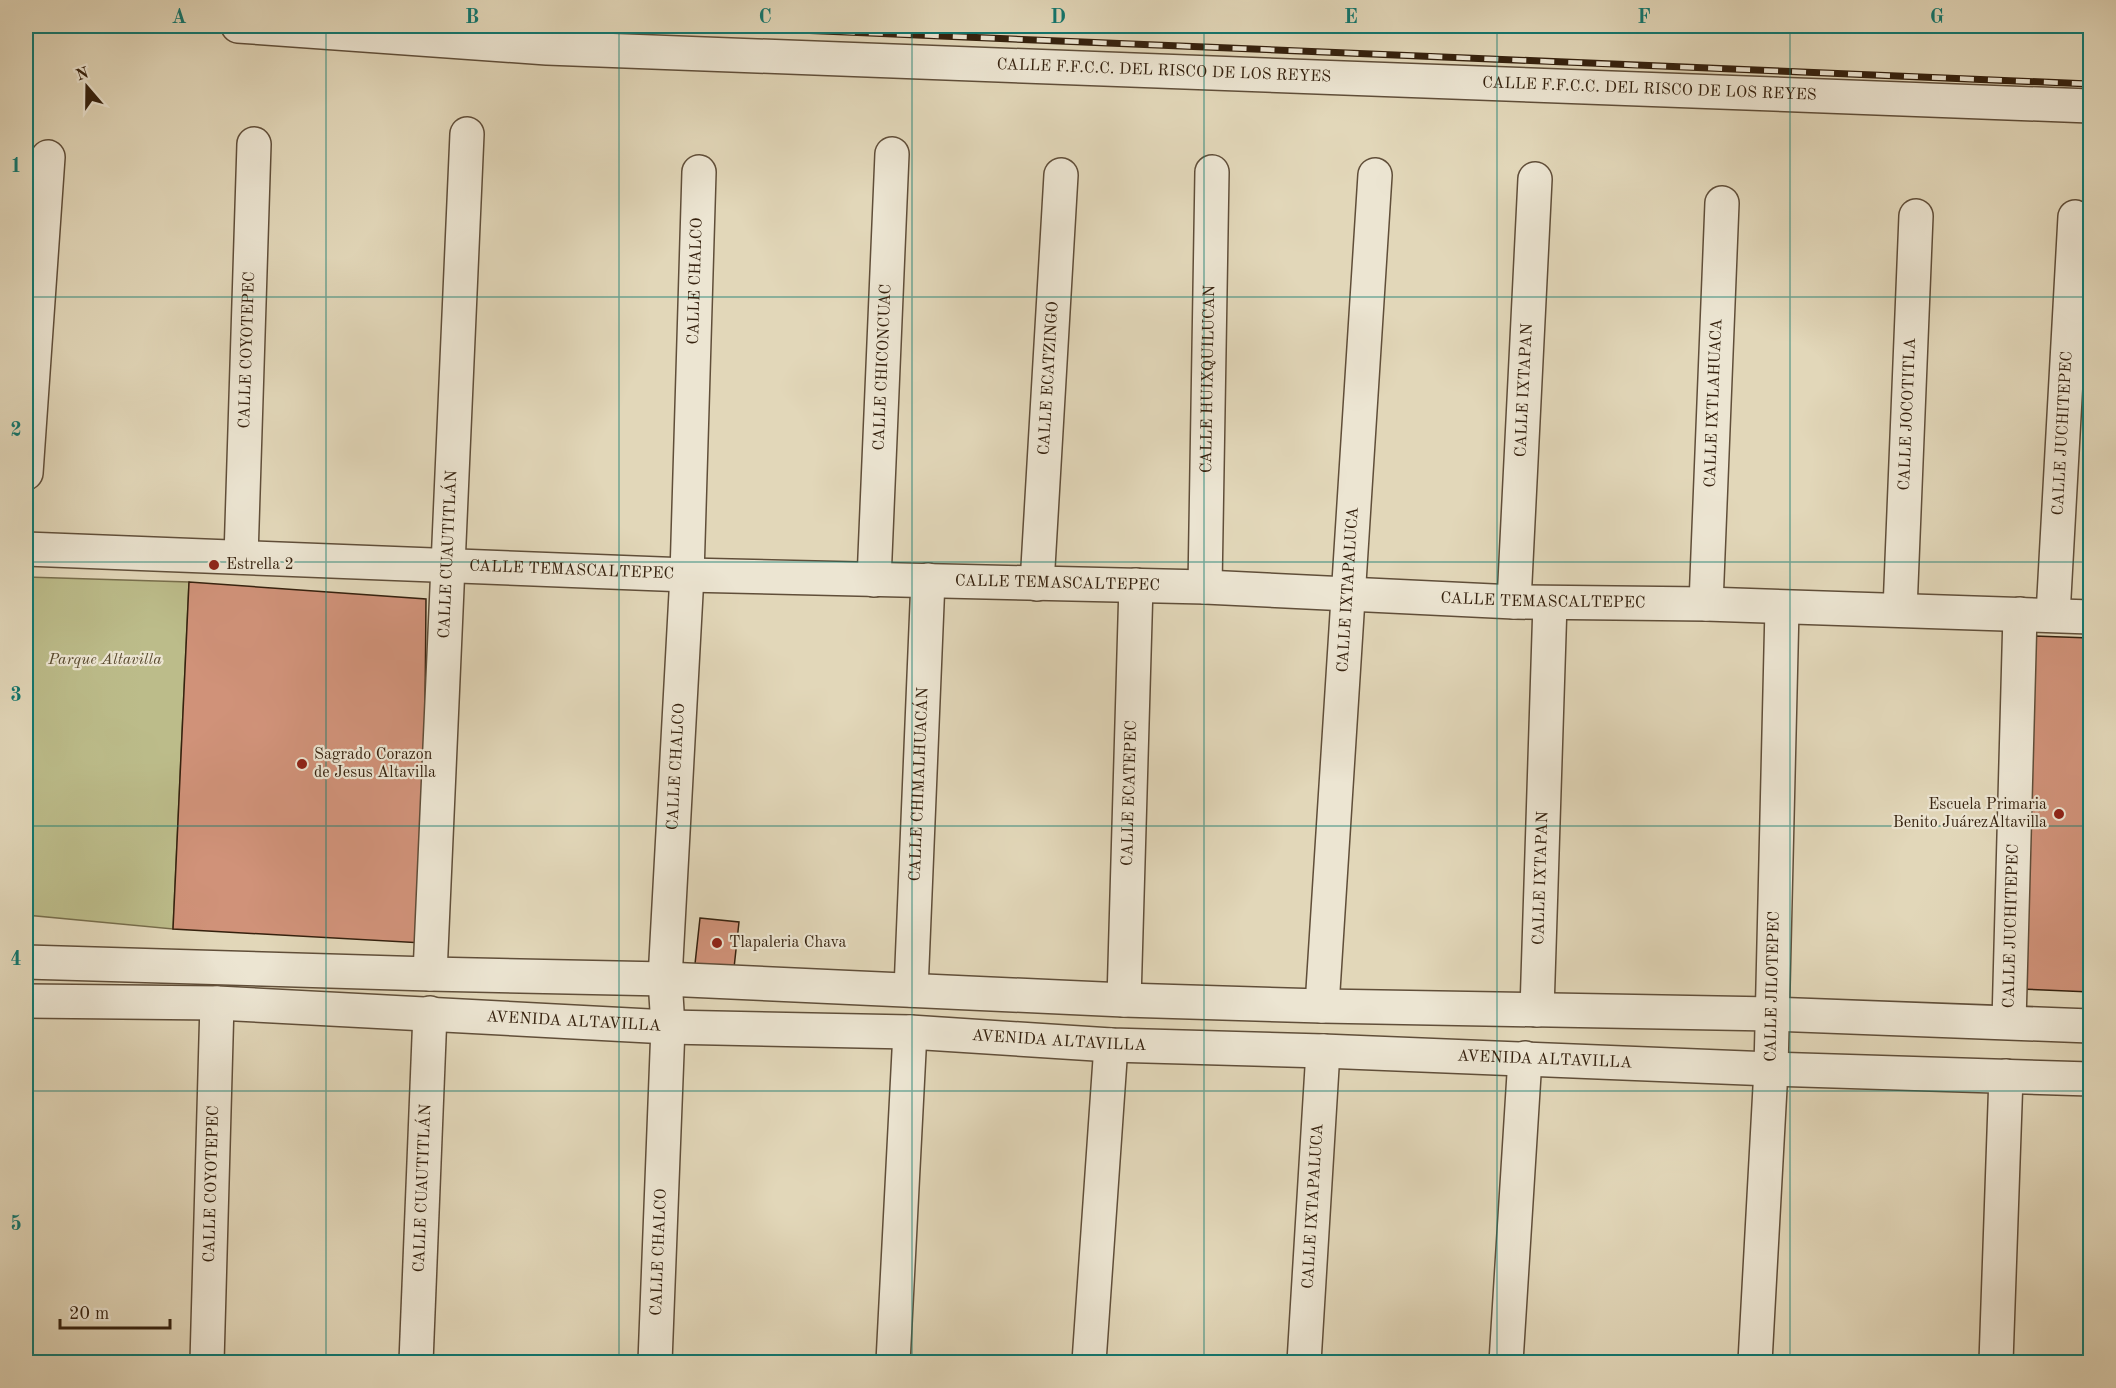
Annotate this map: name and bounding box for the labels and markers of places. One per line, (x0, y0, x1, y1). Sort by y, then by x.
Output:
place label: Estrella 2 (226, 557, 294, 573)
marker: Estrella 2 (207, 558, 221, 572)
place label: Sagrado Corazon de Jesus Altavilla (314, 747, 436, 781)
marker: Sagrado Corazon de Jesus Altavilla (295, 757, 309, 771)
place label: Escuela Primaria Benito JuárezAltavilla (1893, 797, 2047, 831)
marker: Escuela Primaria Benito JuárezAltavilla (2052, 807, 2066, 821)
place label: Tlapaleria Chava (729, 935, 847, 951)
marker: Tlapaleria Chava (710, 936, 724, 950)

